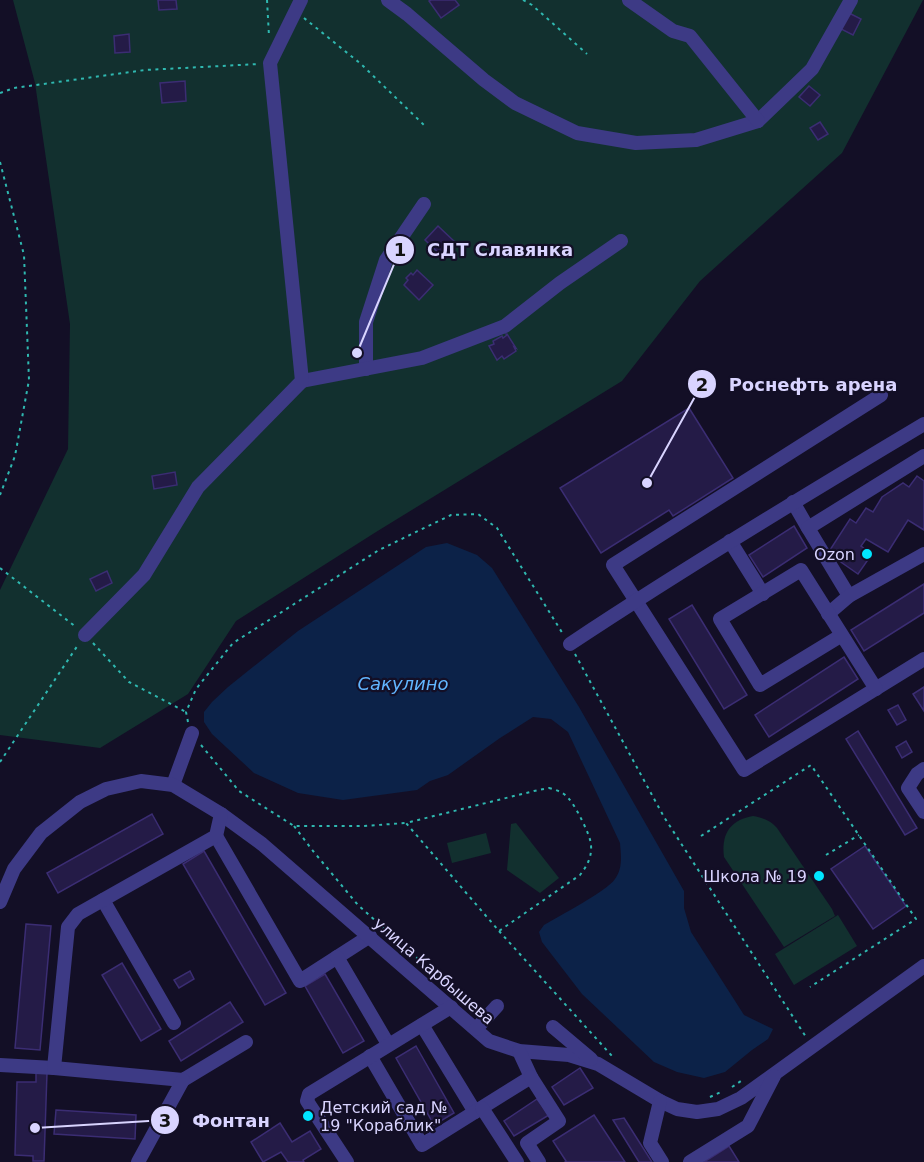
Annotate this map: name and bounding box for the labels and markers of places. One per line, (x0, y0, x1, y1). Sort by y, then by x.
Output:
callout: СДТ Славянка (385, 232, 585, 268)
callout: Роснефть арена (687, 366, 909, 402)
place label: Ozon (814, 545, 855, 564)
marker: Ozon (860, 547, 874, 561)
place label: Школа № 19 (703, 867, 807, 886)
marker: Школа № 19 (812, 869, 826, 883)
place label: Детский сад № 19 "Кораблик" (320, 1098, 447, 1135)
callout: Фонтан (150, 1102, 281, 1138)
marker: Детский сад № 19 "Кораблик" (301, 1109, 315, 1123)

